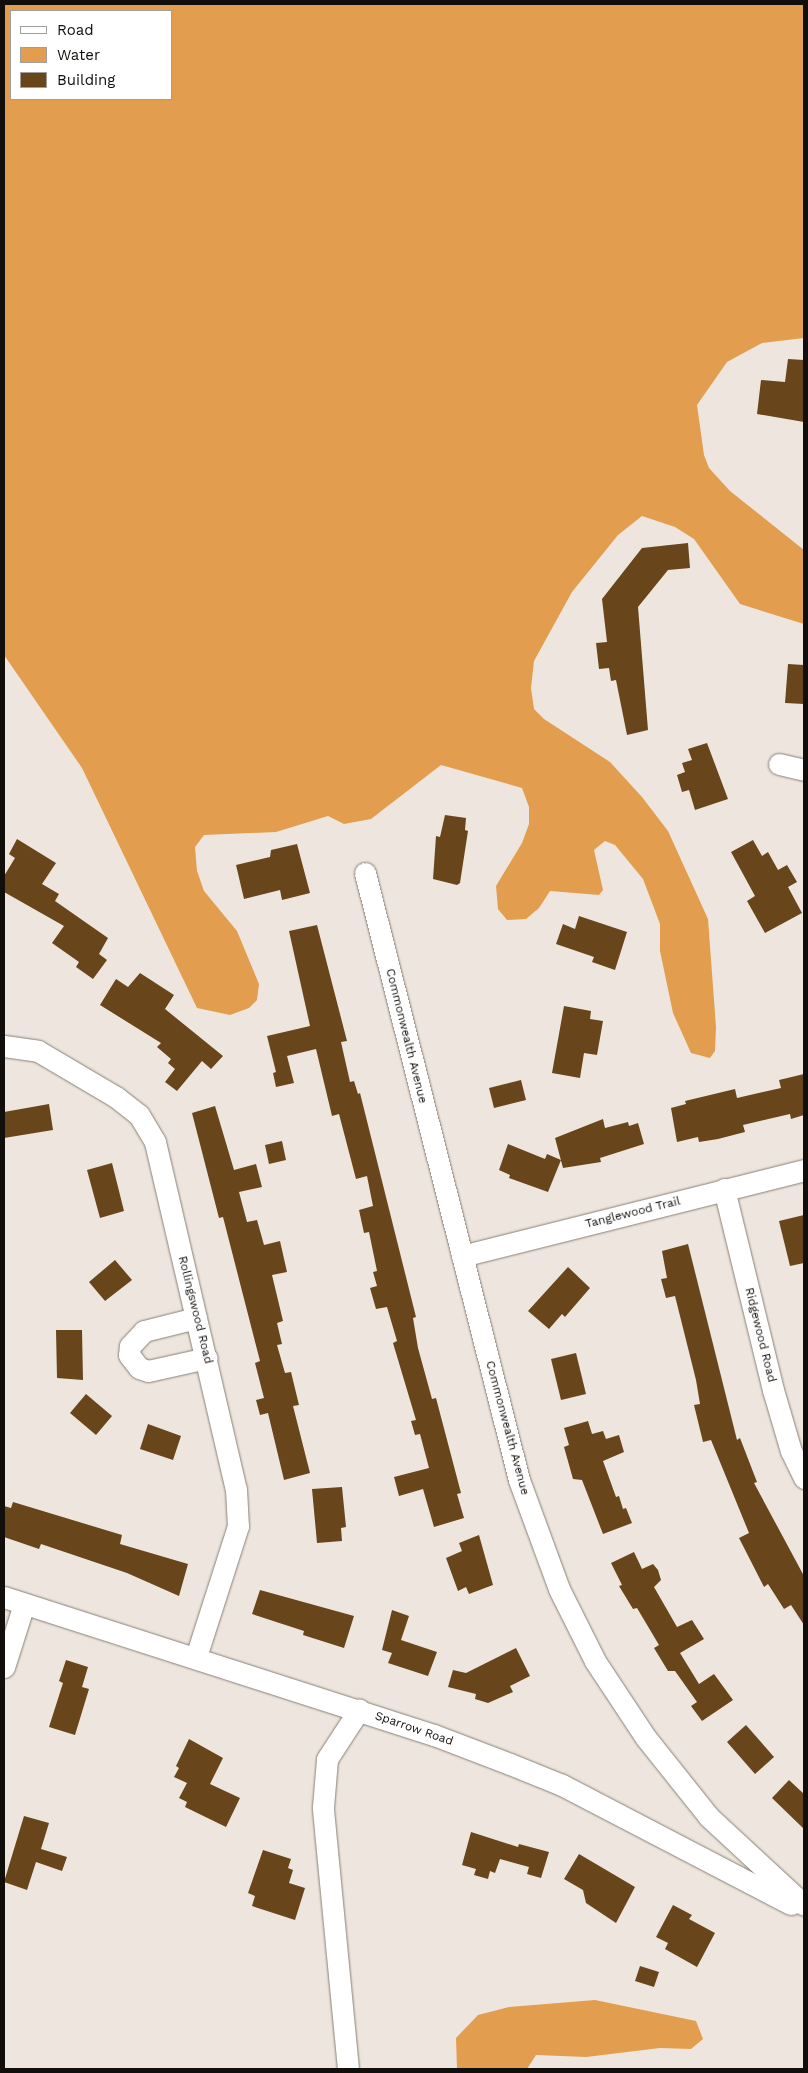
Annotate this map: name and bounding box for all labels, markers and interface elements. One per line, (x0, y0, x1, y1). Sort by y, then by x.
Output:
legend (10, 10, 172, 100)
text: Road (57, 21, 94, 39)
text: Water (57, 46, 100, 64)
text: Building (57, 71, 115, 89)
street label: Commonwealth Avenue (382, 967, 430, 1105)
street label: Tanglewood Trail (584, 1194, 682, 1232)
street label: Rollingswood Road (175, 1255, 215, 1365)
street label: Ridgewood Road (741, 1286, 779, 1384)
street label: Commonwealth Avenue (482, 1359, 532, 1497)
street label: Sparrow Road (373, 1709, 455, 1749)

